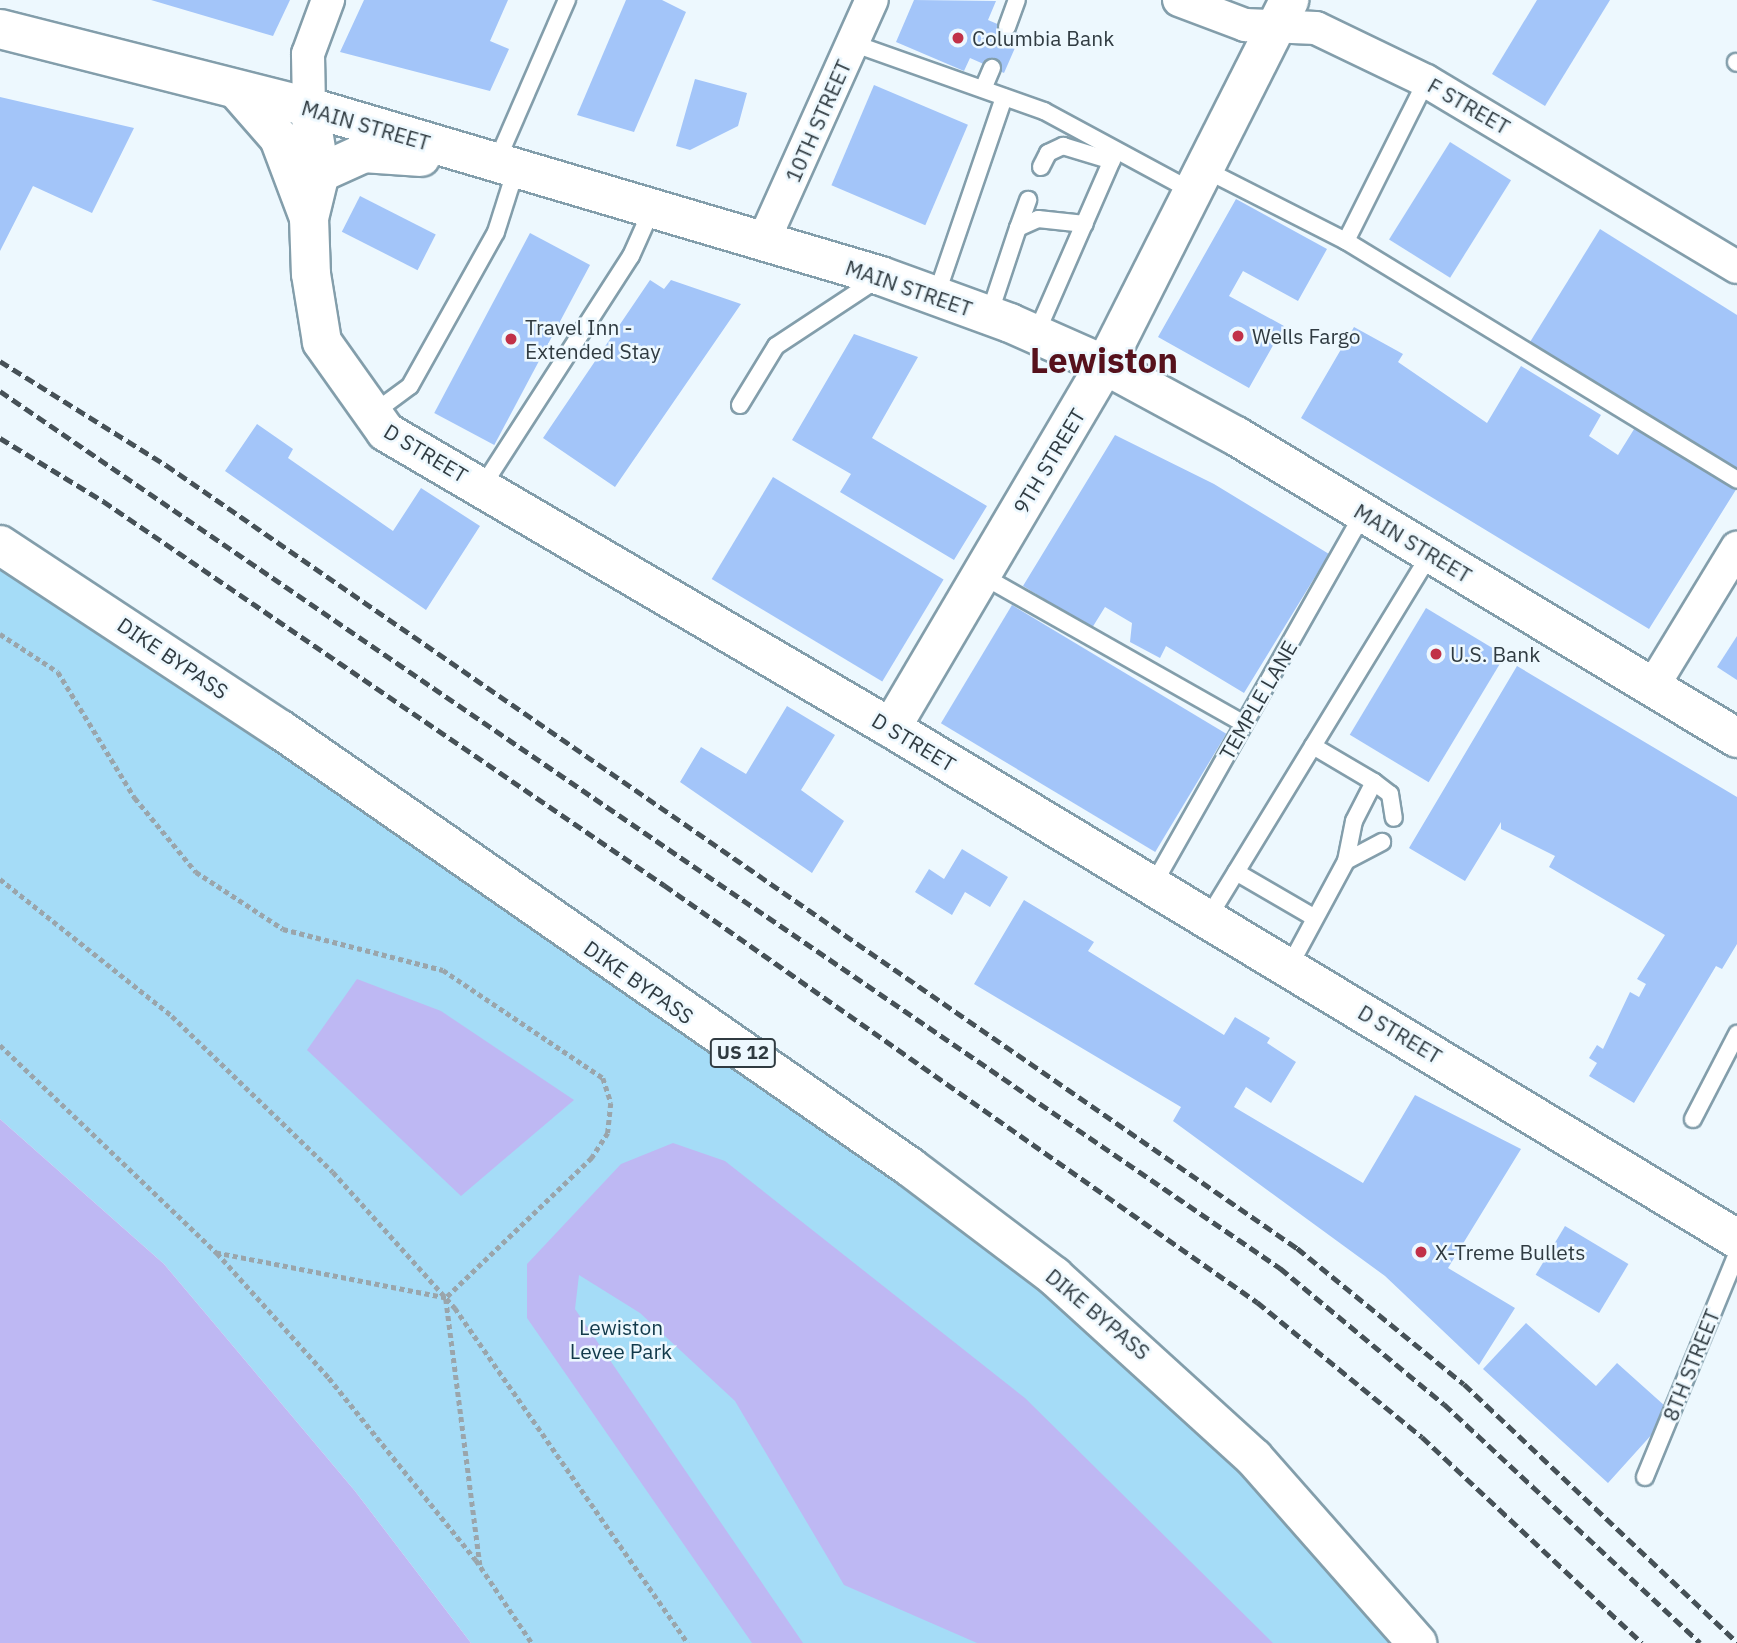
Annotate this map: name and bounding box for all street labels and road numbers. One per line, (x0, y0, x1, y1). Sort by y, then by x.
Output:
street label: 10TH STREET (780, 56, 856, 186)
street label: F STREET (1423, 72, 1515, 140)
street label: MAIN STREET (299, 95, 433, 155)
street label: MAIN STREET (842, 255, 976, 321)
street label: 9TH STREET (1008, 404, 1090, 518)
street label: D STREET (380, 418, 472, 488)
street label: MAIN STREET (1350, 498, 1476, 588)
street label: DIKE BYPASS (113, 612, 233, 704)
street label: TEMPLE LANE (1214, 636, 1302, 764)
street label: D STREET (868, 707, 960, 777)
street label: DIKE BYPASS (579, 935, 699, 1029)
street label: D STREET (1354, 999, 1446, 1069)
road number: US 12 (710, 1037, 776, 1068)
street label: DIKE BYPASS (1041, 1263, 1155, 1365)
street label: 8TH STREET (1657, 1305, 1725, 1425)

